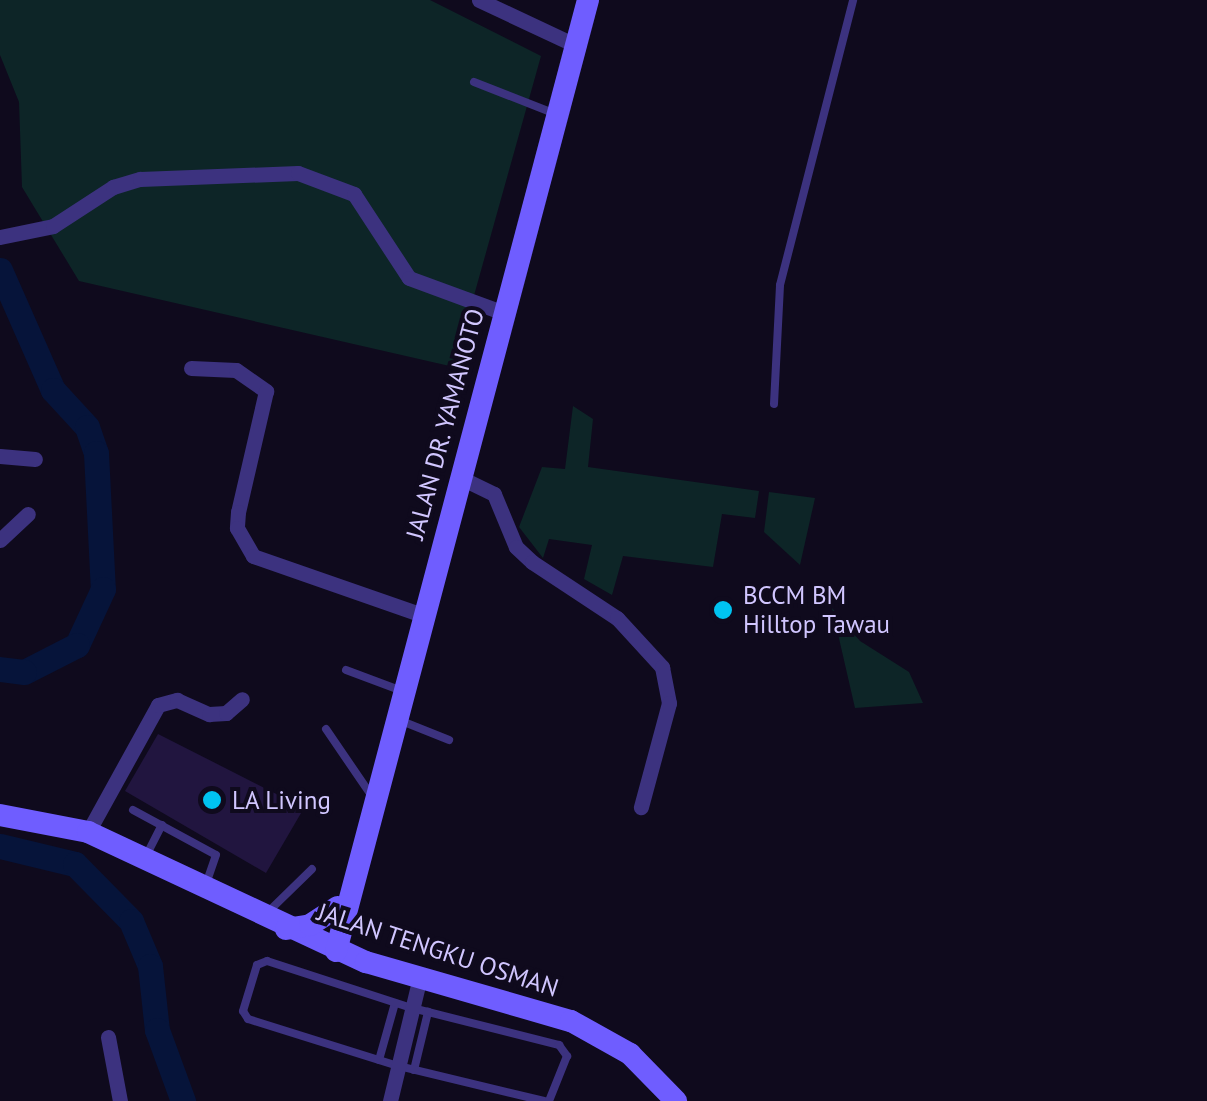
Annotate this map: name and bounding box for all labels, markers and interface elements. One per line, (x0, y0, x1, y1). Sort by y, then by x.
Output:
street label: JALAN DR. YAMANOTO (399, 304, 491, 544)
place label: BCCM BM Hilltop Tawau (743, 581, 891, 640)
marker: BCCM BM Hilltop Tawau (712, 599, 734, 621)
place label: LA Living (232, 785, 332, 815)
marker: LA Living (201, 789, 223, 811)
street label: JALAN TENGKU OSMAN (313, 897, 563, 1003)

